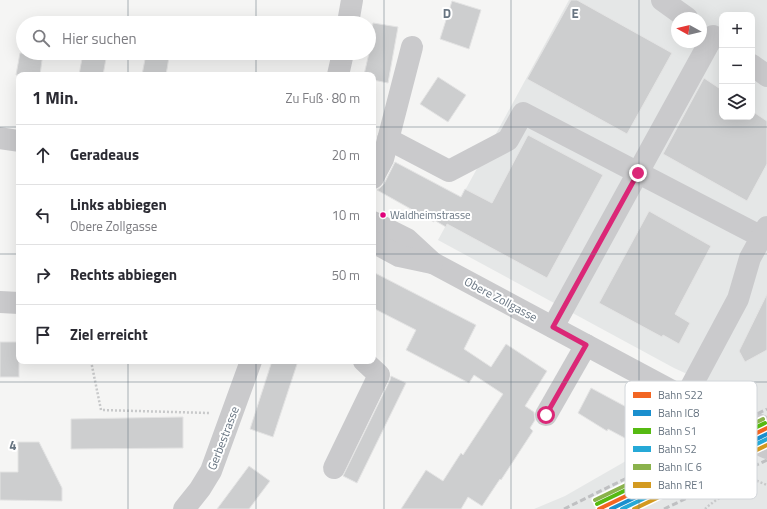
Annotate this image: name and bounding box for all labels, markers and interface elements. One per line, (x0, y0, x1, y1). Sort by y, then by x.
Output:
text: D (443, 3, 451, 23)
text: E (571, 3, 579, 23)
north arrow (671, 12, 707, 48)
map controls (719, 12, 755, 120)
button: + (719, 12, 755, 48)
search box (16, 16, 376, 60)
icon: search (30, 27, 52, 49)
text: Hier suchen (62, 27, 137, 50)
button: − (719, 48, 755, 84)
button: layers (719, 84, 755, 120)
text: 1 Min. (32, 85, 78, 111)
text: Zu Fuß · 80 m (286, 88, 360, 108)
text: Geradeaus (70, 143, 139, 166)
icon: ahead (32, 144, 54, 166)
text: 20 m (332, 145, 360, 165)
route end (629, 164, 647, 182)
text: Links abbiegen (70, 193, 167, 216)
icon: left (32, 204, 54, 226)
text: 10 m (332, 205, 360, 225)
place label: Waldheimstrasse (390, 207, 471, 223)
marker: Waldheimstrasse (378, 210, 388, 220)
text: Obere Zollgasse (70, 216, 157, 236)
text: Rechts abbiegen (70, 263, 177, 286)
icon: right (32, 264, 54, 286)
text: 50 m (332, 265, 360, 285)
street label: Obere Zollgasse (461, 272, 541, 326)
text: Ziel erreicht (70, 323, 148, 346)
icon: arrive (32, 324, 54, 346)
legend (625, 381, 757, 499)
text: Bahn S22 (658, 387, 703, 403)
street label: Gerbestrasse (202, 403, 244, 473)
text: Bahn IC8 (658, 405, 699, 421)
route start (537, 406, 555, 424)
text: Bahn S1 (658, 423, 697, 439)
text: 4 (9, 435, 17, 455)
text: Bahn S2 (658, 441, 697, 457)
text: Bahn IC 6 (658, 459, 702, 475)
text: Bahn RE1 (658, 477, 704, 493)

